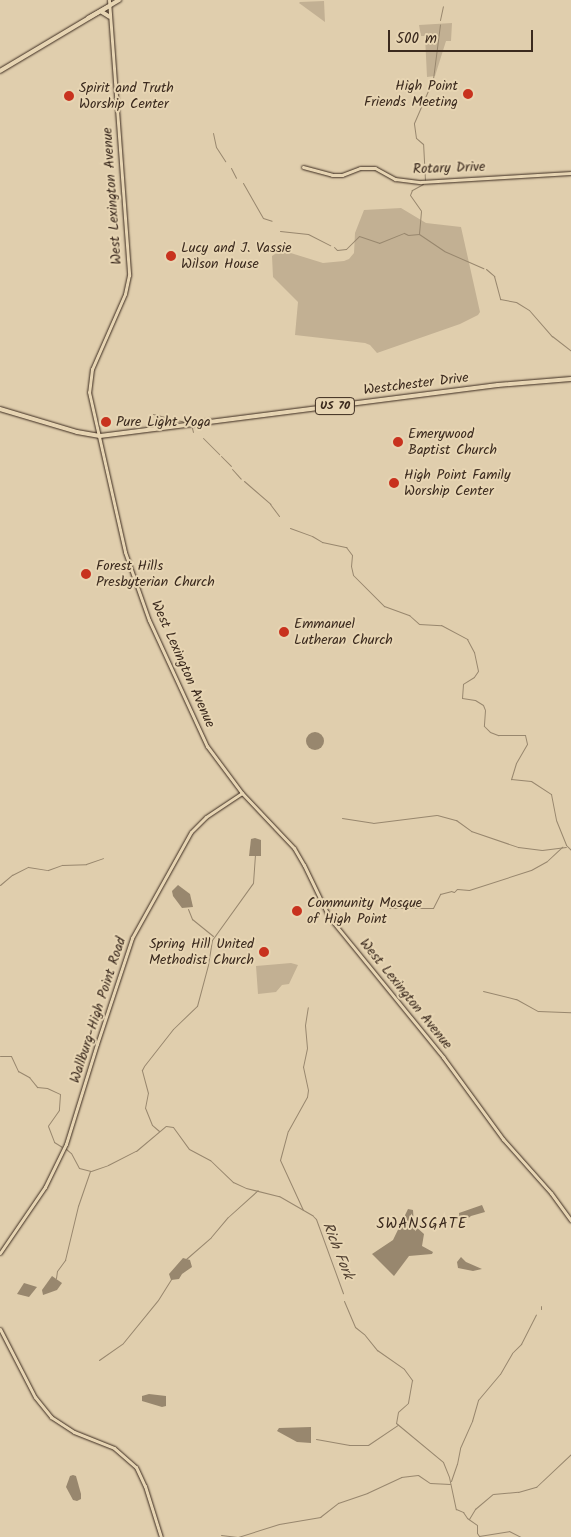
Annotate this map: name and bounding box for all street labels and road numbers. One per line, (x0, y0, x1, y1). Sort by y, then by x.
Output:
street label: West Lexington Avenue (99, 127, 125, 265)
street label: Rotary Drive (412, 158, 486, 178)
street label: Westchester Drive (362, 369, 470, 399)
road number: US 70 (314, 396, 356, 416)
street label: West Lexington Avenue (147, 598, 219, 730)
street label: Wallburg-High Point Road (66, 935, 130, 1085)
street label: West Lexington Avenue (356, 935, 456, 1053)

